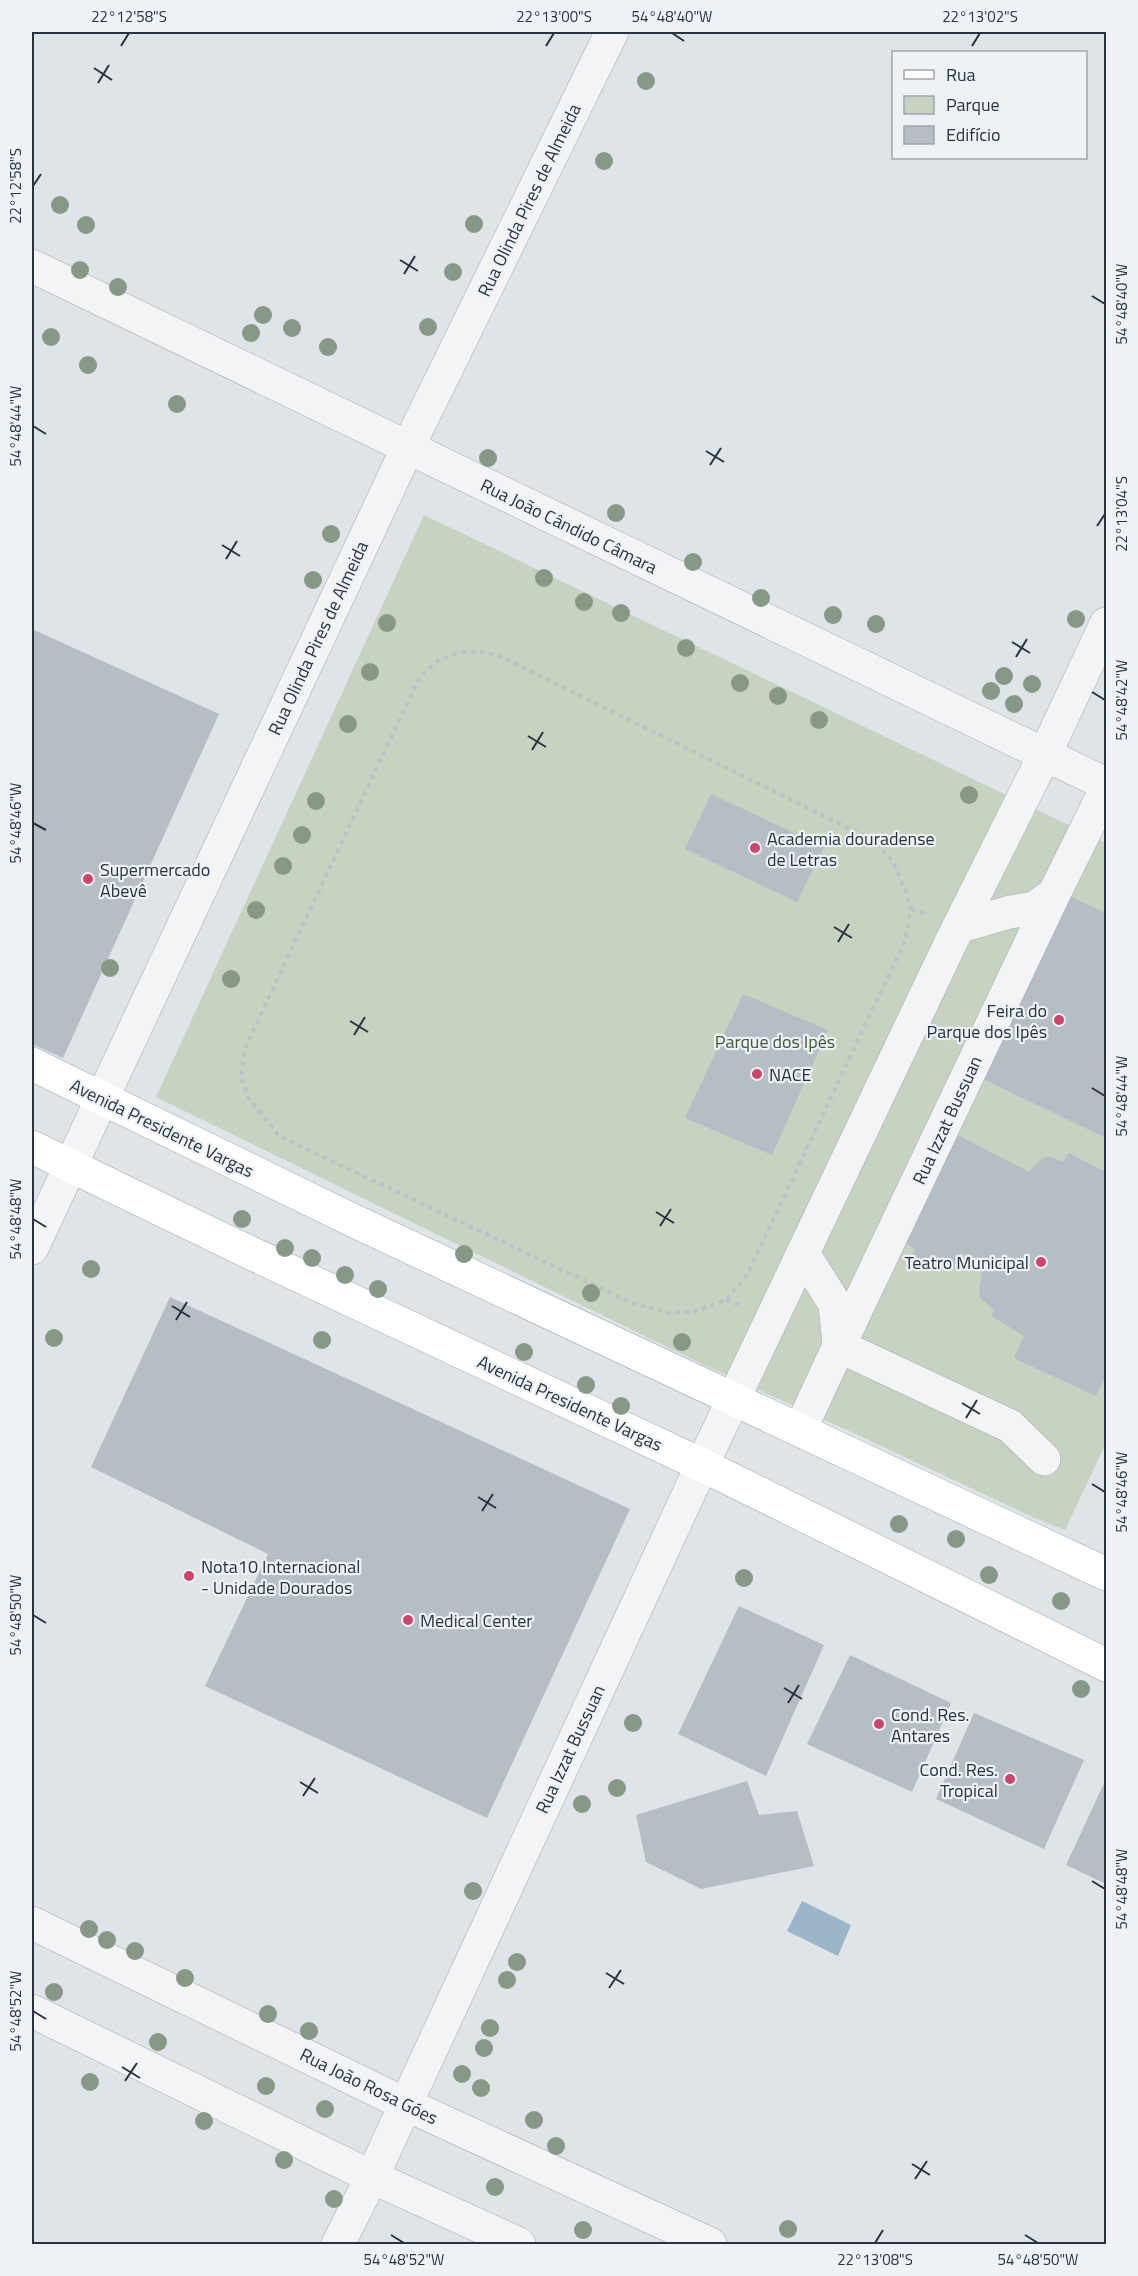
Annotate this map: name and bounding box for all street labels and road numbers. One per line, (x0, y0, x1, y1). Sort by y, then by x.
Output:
street label: Rua Olinda Pires de Almeida (470, 99, 588, 301)
street label: Rua João Cândido Câmara (476, 471, 662, 581)
street label: Rua Olinda Pires de Almeida (261, 536, 375, 740)
street label: Rua Izzat Bussuan (905, 1051, 989, 1189)
street label: Avenida Presidente Vargas (65, 1072, 259, 1184)
street label: Avenida Presidente Vargas (473, 1348, 667, 1458)
street label: Rua Izzat Bussuan (528, 1680, 612, 1818)
street label: Rua João Rosa Góes (295, 2041, 443, 2131)

